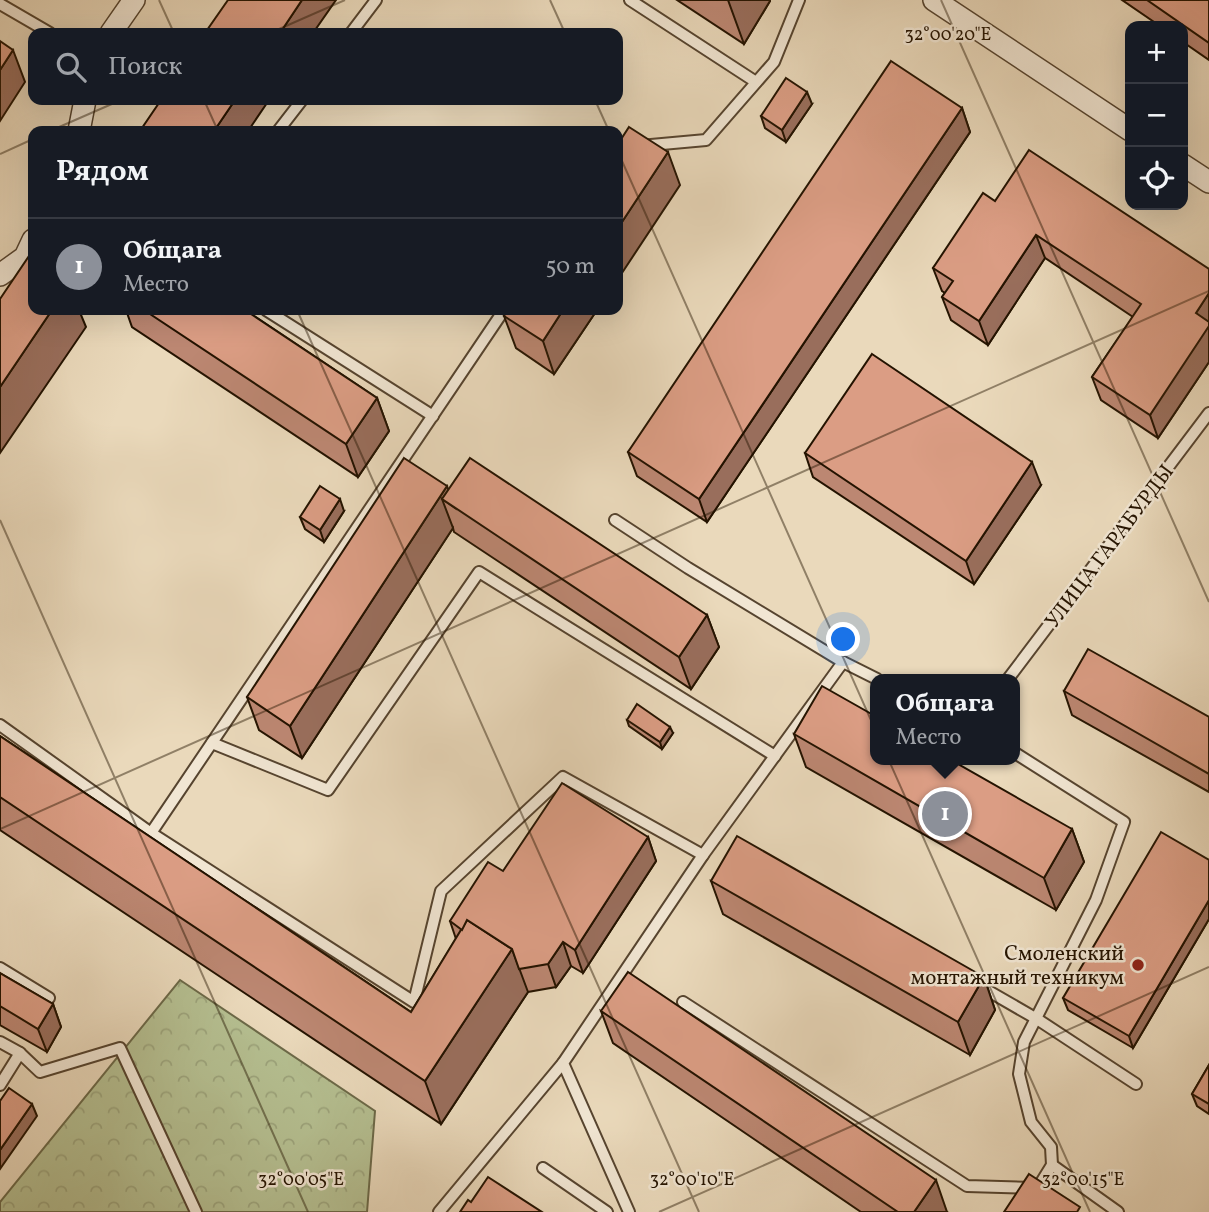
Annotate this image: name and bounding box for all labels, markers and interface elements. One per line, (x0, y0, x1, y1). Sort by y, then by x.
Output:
map controls (1125, 21, 1188, 210)
button: + (1125, 21, 1188, 84)
text: 32°00'20"E (905, 23, 992, 48)
search box (28, 28, 623, 105)
icon: search (52, 48, 90, 86)
text: Поиск (108, 49, 182, 85)
button: − (1125, 84, 1188, 147)
button: locate (1125, 147, 1188, 210)
text: Рядом (56, 151, 149, 193)
text: Общага (123, 233, 222, 269)
text: 1 (74, 251, 84, 283)
text: 50 m (546, 251, 595, 283)
text: Место (123, 269, 189, 301)
street label: УЛИЦА ГАРАБУРДЫ (1039, 459, 1182, 635)
your location (826, 622, 860, 656)
popup (870, 674, 1020, 765)
text: Общага (896, 686, 994, 722)
text: Место (896, 722, 962, 754)
pin: 1 (922, 788, 968, 840)
place label: Смоленский монтажный техникум (911, 940, 1124, 993)
marker: Смоленский монтажный техникум (1130, 957, 1146, 973)
text: 32°00'05"E (258, 1168, 344, 1193)
text: 32°00'10"E (650, 1168, 734, 1193)
text: 32°00'15"E (1042, 1168, 1125, 1193)

